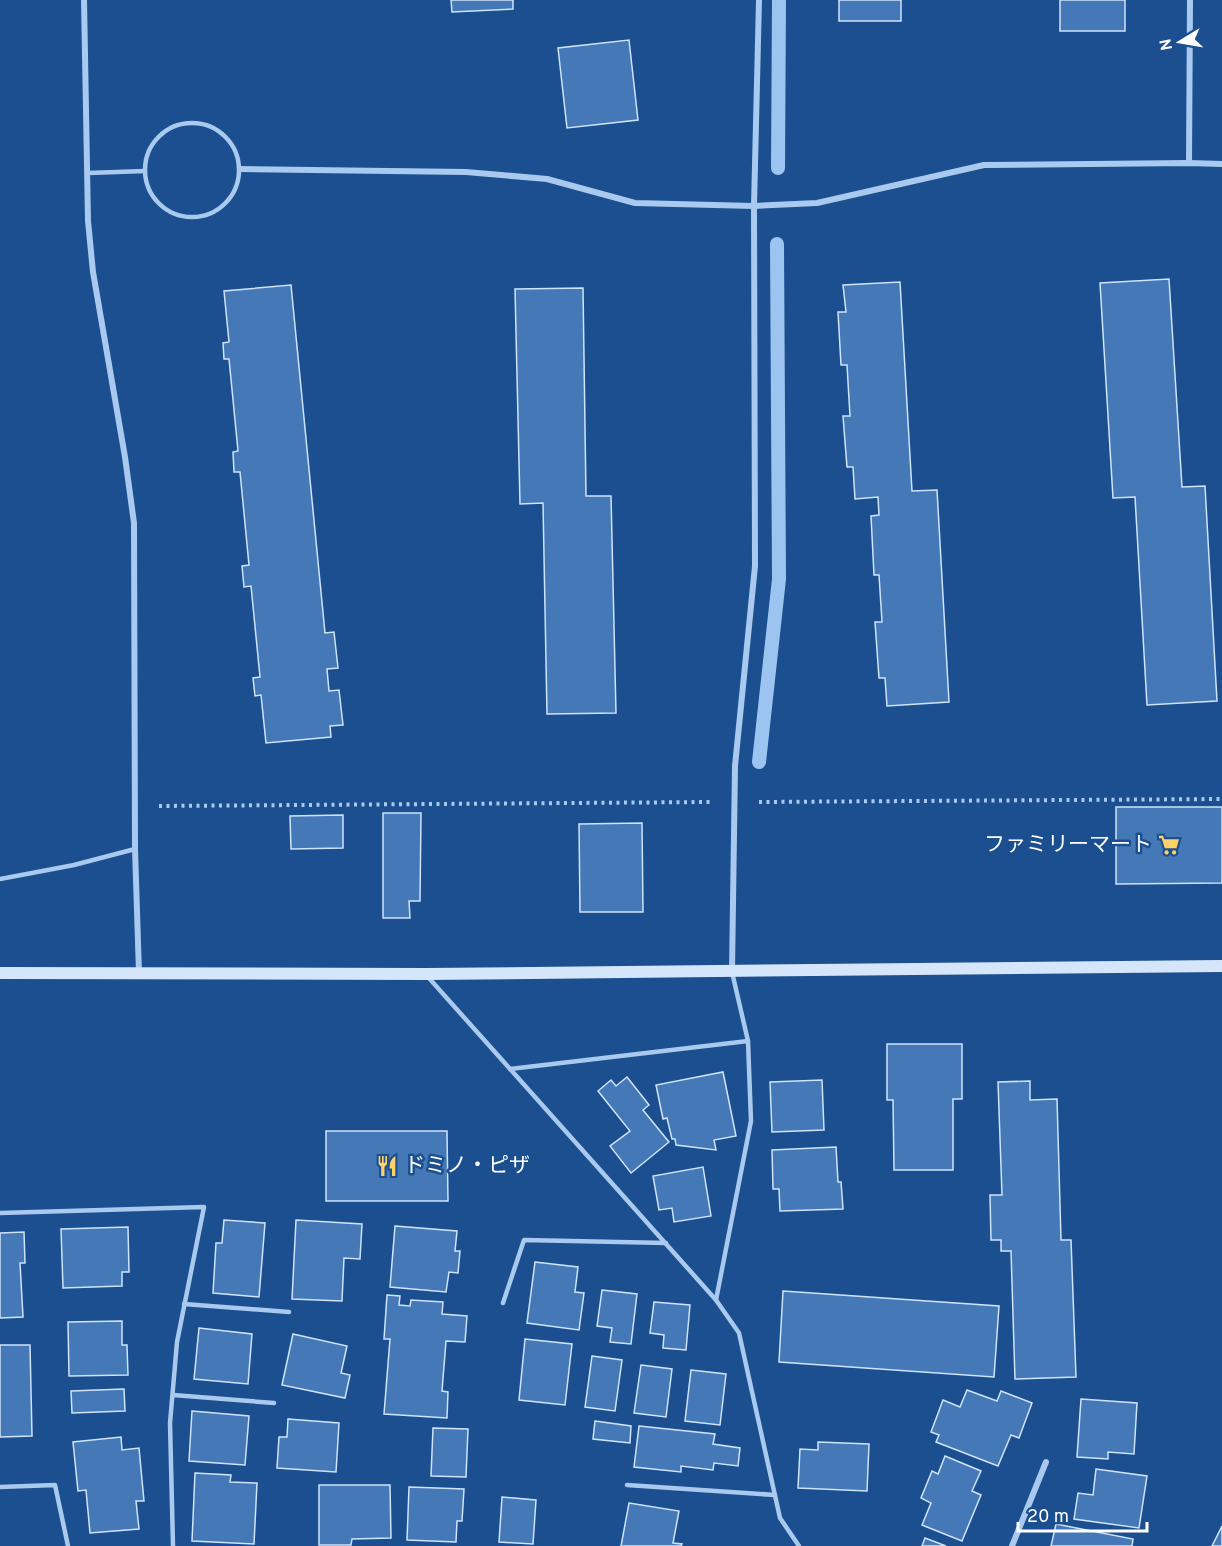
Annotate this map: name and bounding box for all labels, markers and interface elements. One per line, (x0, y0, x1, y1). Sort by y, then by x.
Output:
north arrow (1150, 12, 1210, 72)
text: N (1156, 37, 1178, 52)
place label: ファミリーマート (984, 832, 1152, 859)
supermarket icon: ファミリーマート (1157, 833, 1181, 857)
place label: ドミノ・ピザ (404, 1153, 530, 1180)
restaurant icon: ドミノ・ピザ (375, 1154, 399, 1178)
scale bar (1018, 1495, 1147, 1533)
text: 20 m (1027, 1506, 1069, 1529)

